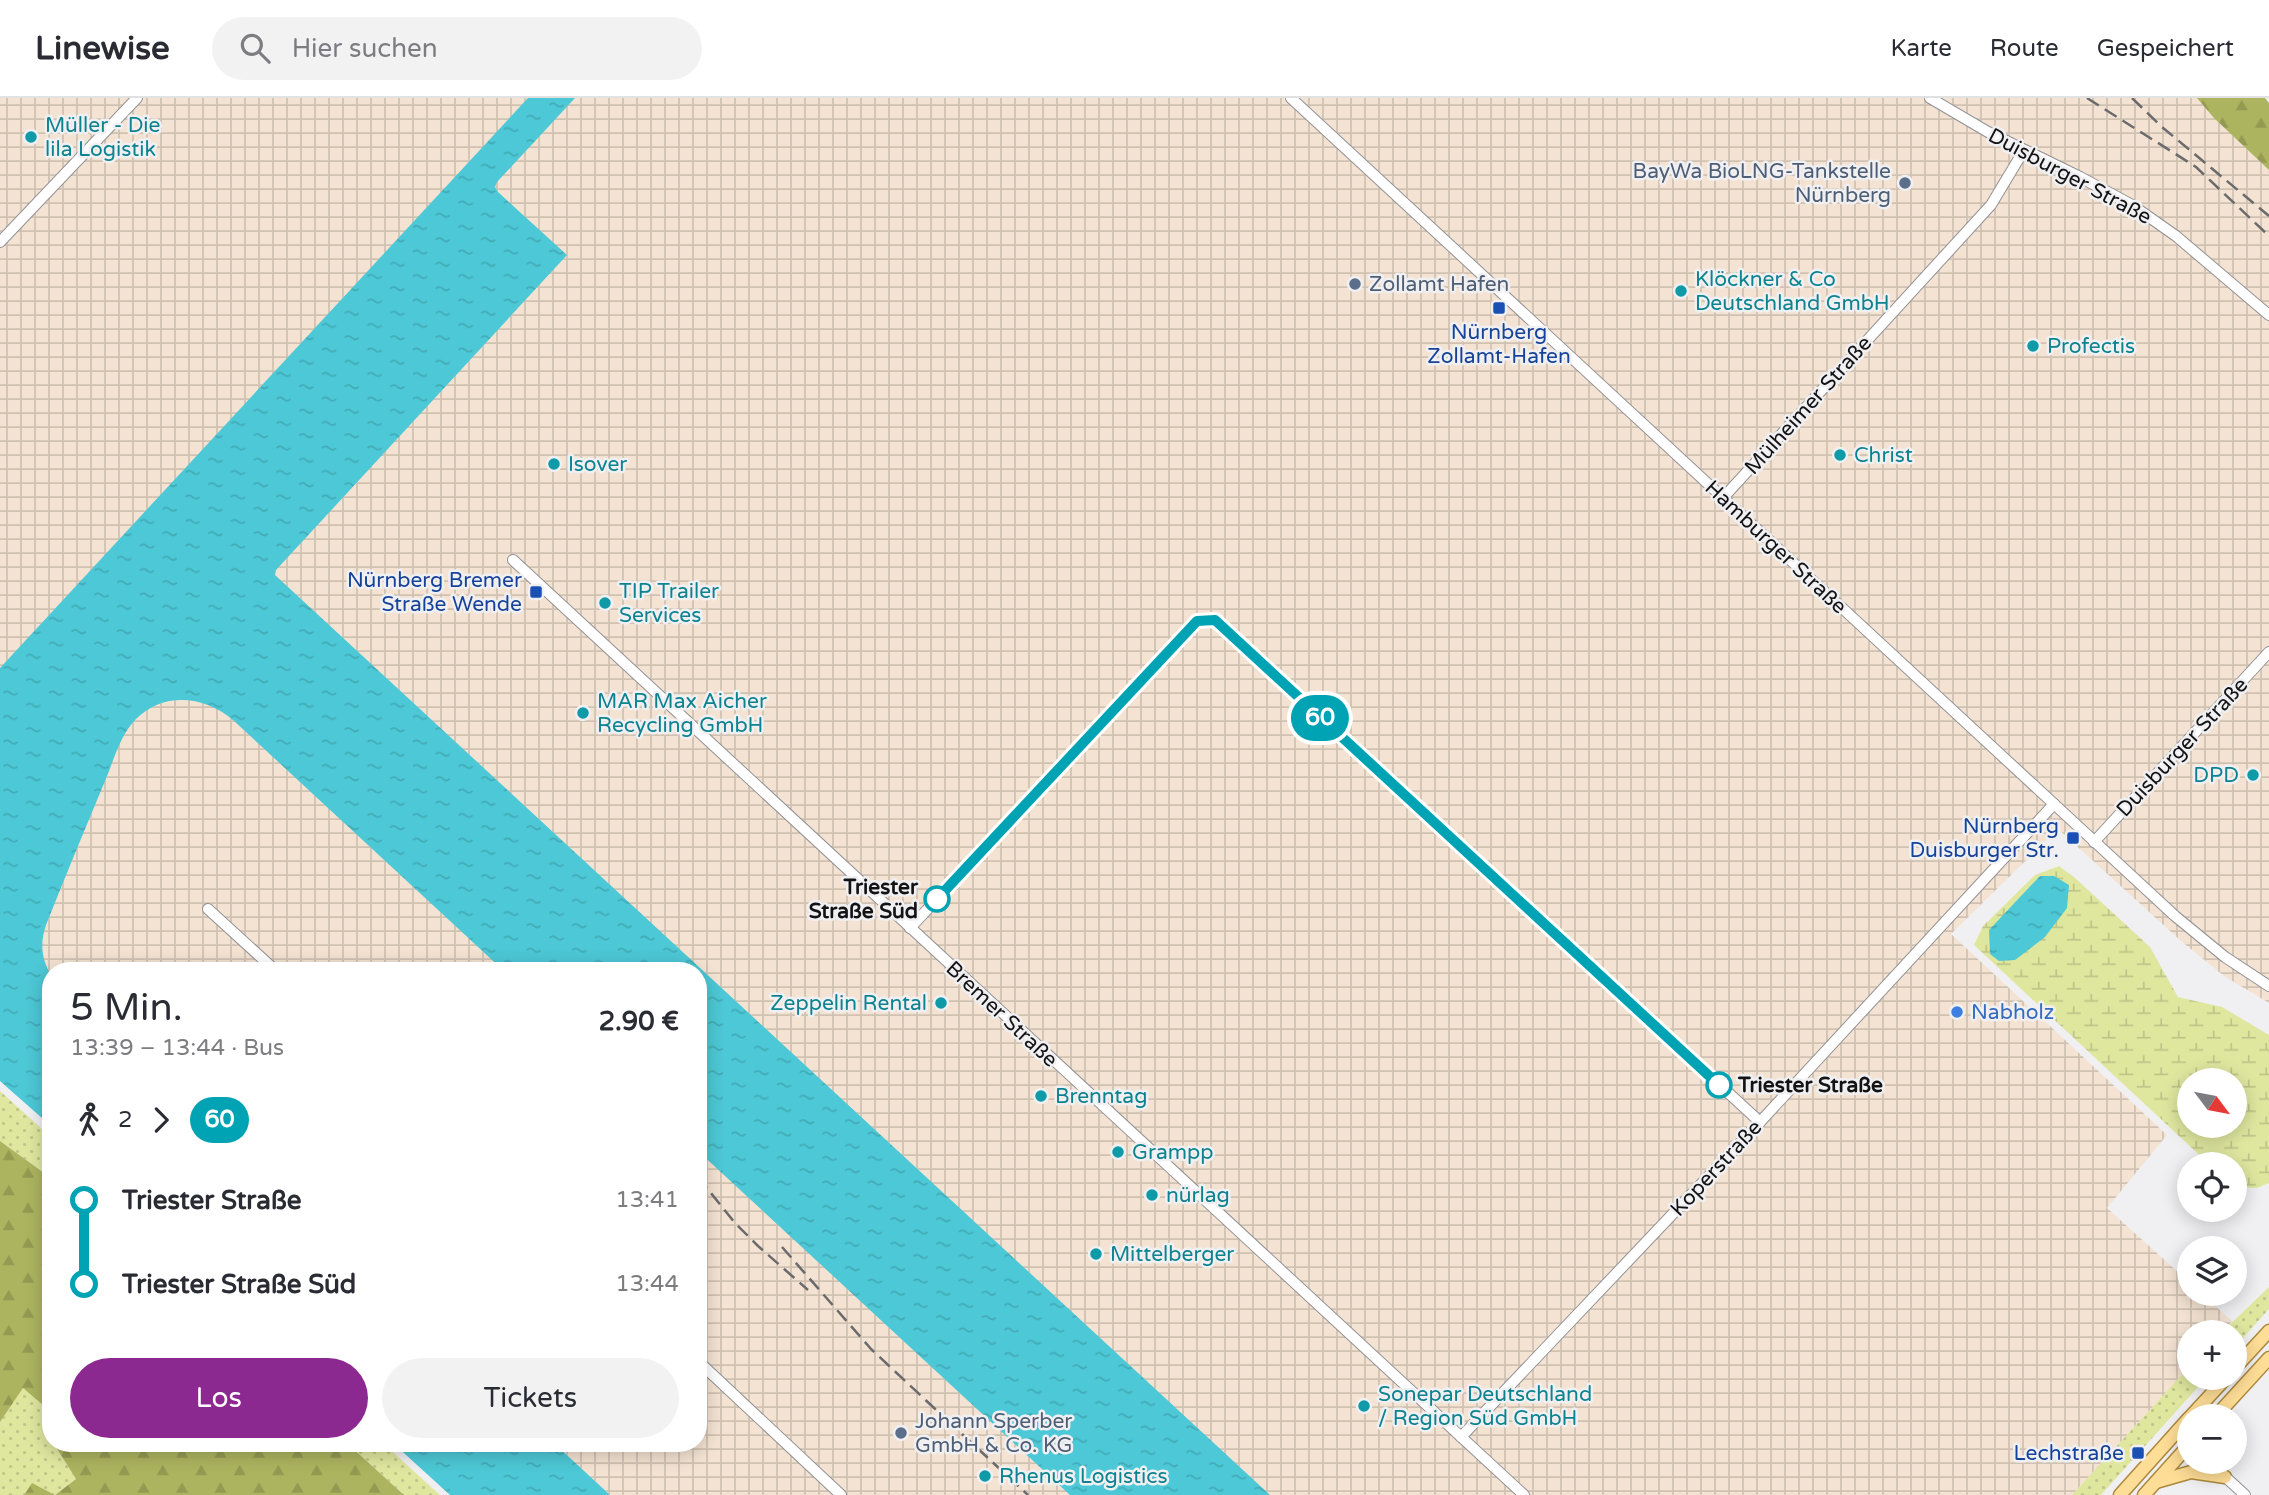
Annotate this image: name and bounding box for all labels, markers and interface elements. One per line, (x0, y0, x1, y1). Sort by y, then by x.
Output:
search box (212, 17, 702, 80)
text: Linewise (35, 29, 170, 68)
icon: search (236, 29, 274, 67)
text: Hier suchen (292, 33, 438, 64)
text: Karte (1890, 34, 1952, 63)
text: Route (1990, 34, 2059, 63)
text: Gespeichert (2097, 34, 2234, 63)
place label: Müller - Die lila Logistik (45, 113, 160, 162)
street label: Duisburger Straße (1984, 123, 2156, 230)
marker: Müller - Die lila Logistik (23, 129, 39, 145)
place label: BayWa BioLNG-Tankstelle Nürnberg (1633, 159, 1891, 208)
marker: BayWa BioLNG-Tankstelle Nürnberg (1897, 175, 1913, 191)
place label: Klöckner & Co Deutschland GmbH (1695, 267, 1890, 316)
place label: Zollamt Hafen (1369, 272, 1509, 297)
marker: Zollamt Hafen (1347, 276, 1363, 292)
marker: Klöckner & Co Deutschland GmbH (1673, 283, 1689, 299)
marker: Nürnberg Zollamt-Hafen (1491, 300, 1507, 316)
place label: Nürnberg Zollamt-Hafen (1427, 320, 1571, 369)
street label: Mülheimer Straße (1740, 331, 1877, 480)
place label: Profectis (2047, 334, 2135, 359)
marker: Profectis (2025, 338, 2041, 354)
place label: Christ (1854, 443, 1913, 468)
marker: Christ (1832, 447, 1848, 463)
place label: Isover (568, 452, 627, 477)
marker: Isover (546, 456, 562, 472)
street label: Hamburger Straße (1700, 475, 1852, 619)
place label: Nürnberg Bremer Straße Wende (347, 568, 522, 617)
place label: TIP Trailer Services (619, 579, 719, 628)
marker: Nürnberg Bremer Straße Wende (528, 584, 544, 600)
marker: TIP Trailer Services (597, 595, 613, 611)
street label: Duisburger Straße (2111, 673, 2253, 822)
place label: MAR Max Aicher Recycling GmbH (597, 689, 767, 738)
line badge: 60 (1288, 695, 1352, 741)
text: 60 (1305, 703, 1335, 732)
marker: MAR Max Aicher Recycling GmbH (575, 705, 591, 721)
place label: DPD (2193, 763, 2239, 788)
marker: DPD (2245, 767, 2261, 783)
place label: Nürnberg Duisburger Str. (1910, 814, 2059, 863)
marker: Nürnberg Duisburger Str. (2065, 830, 2081, 846)
place label: Triester Straße Süd (809, 875, 919, 924)
marker: Triester Straße Süd (924, 886, 950, 912)
street label: Bremer Straße (941, 956, 1063, 1073)
text: 5 Min. (70, 985, 183, 1031)
place label: Zeppelin Rental (770, 991, 927, 1016)
marker: Zeppelin Rental (933, 995, 949, 1011)
place label: Nabholz (1971, 1000, 2054, 1025)
marker: Nabholz (1949, 1004, 1965, 1020)
text: 2.90 € (599, 1006, 679, 1037)
text: 13:39 – 13:44 · Bus (70, 1034, 284, 1062)
north arrow (2177, 1068, 2247, 1138)
map controls (2177, 1068, 2247, 1474)
marker: Triester Straße (1706, 1072, 1732, 1098)
place label: Triester Straße (1737, 1073, 1883, 1098)
place label: Brenntag (1055, 1084, 1147, 1109)
marker: Brenntag (1033, 1088, 1049, 1104)
icon: walk (70, 1101, 108, 1139)
icon: forward (142, 1101, 180, 1139)
text: 60 (204, 1105, 235, 1134)
text: 2 (118, 1106, 132, 1134)
street label: Koperstraße (1665, 1115, 1767, 1222)
place label: Grampp (1132, 1140, 1214, 1165)
marker: Grampp (1110, 1144, 1126, 1160)
button: locate (2177, 1152, 2247, 1222)
place label: nürlag (1166, 1183, 1230, 1208)
text: Triester Straße (122, 1185, 301, 1216)
text: 13:41 (615, 1186, 679, 1214)
marker: nürlag (1144, 1187, 1160, 1203)
button: layers (2177, 1236, 2247, 1306)
place label: Mittelberger (1110, 1242, 1234, 1267)
marker: Mittelberger (1088, 1246, 1104, 1262)
text: Triester Straße Süd (122, 1269, 356, 1300)
text: 13:44 (615, 1270, 679, 1298)
button: + (2177, 1320, 2247, 1390)
button: Los (70, 1358, 368, 1438)
button: Tickets (382, 1358, 679, 1438)
place label: Sonepar Deutschland / Region Süd GmbH (1378, 1382, 1592, 1431)
marker: Sonepar Deutschland / Region Süd GmbH (1356, 1398, 1372, 1414)
button: − (2177, 1404, 2247, 1474)
place label: Johann Sperber GmbH & Co. KG (915, 1409, 1072, 1458)
marker: Johann Sperber GmbH & Co. KG (893, 1425, 909, 1441)
place label: Lechstraße (2014, 1441, 2124, 1466)
marker: Lechstraße (2130, 1445, 2146, 1461)
place label: Rhenus Logistics (999, 1464, 1168, 1489)
marker: Rhenus Logistics (977, 1468, 993, 1484)

